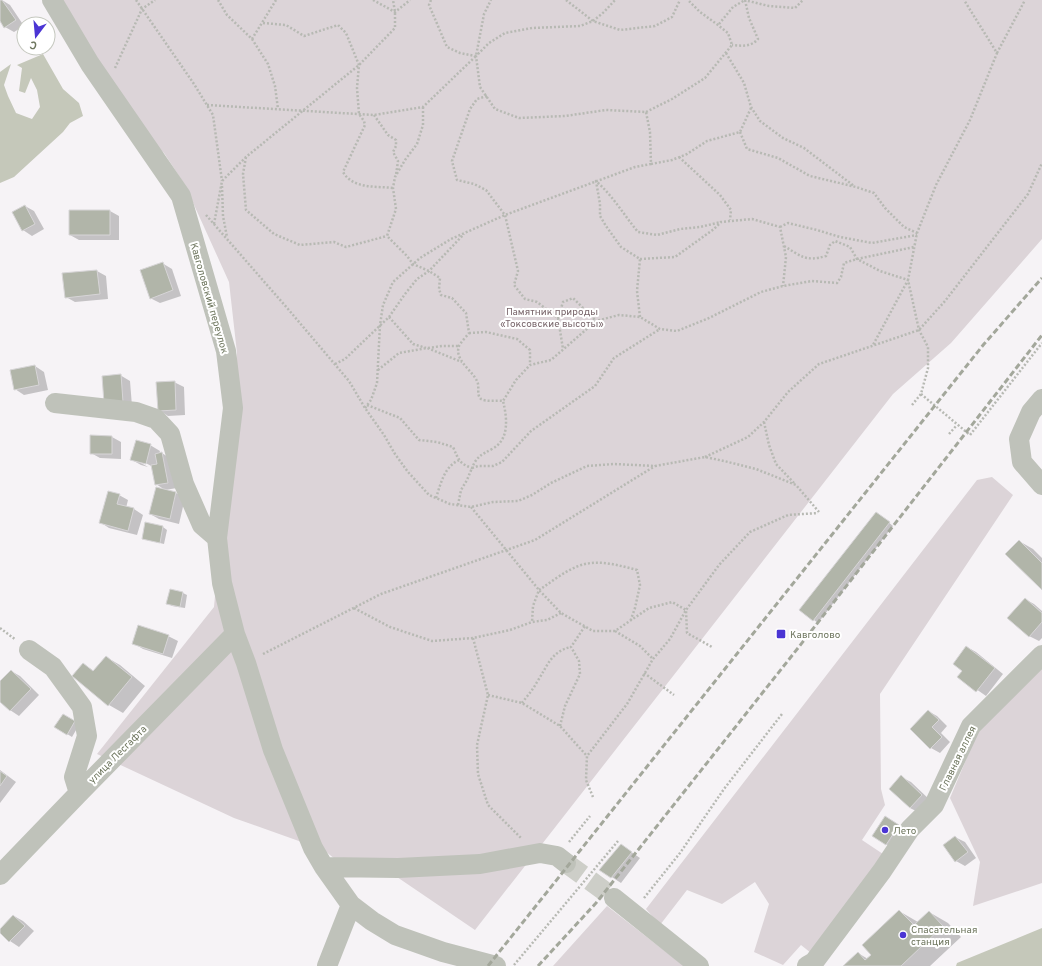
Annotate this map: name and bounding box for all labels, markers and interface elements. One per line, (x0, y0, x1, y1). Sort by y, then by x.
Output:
north arrow (16, 16, 56, 56)
text: С (28, 37, 39, 52)
street label: Кавголовский переулок (186, 241, 231, 356)
park label: Памятник природы «Токсовские высоты» (500, 306, 604, 331)
marker: Кавголово (775, 628, 787, 640)
place label: Кавголово (790, 629, 841, 642)
street label: улица Лесгафта (86, 723, 150, 787)
street label: Главная аллея (937, 724, 980, 793)
marker: Лето (880, 825, 890, 835)
place label: Лето (893, 825, 917, 838)
place label: Спасательная станция (911, 924, 977, 949)
marker: Спасательная станция (898, 930, 908, 940)

